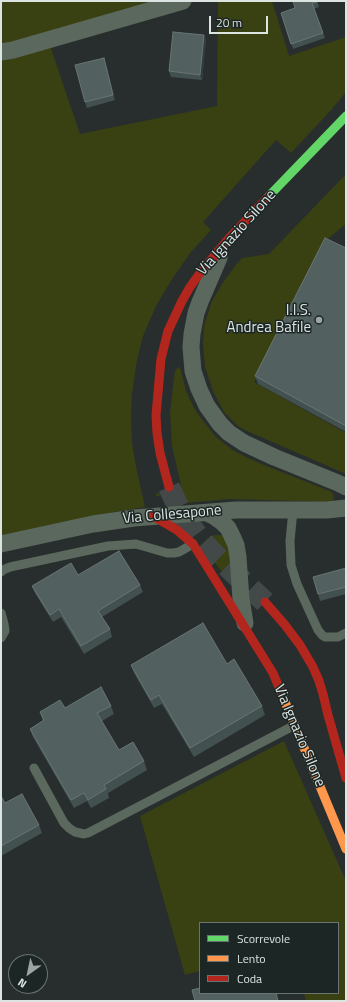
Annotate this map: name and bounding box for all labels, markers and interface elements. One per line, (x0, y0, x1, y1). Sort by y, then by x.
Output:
scale bar (211, 8, 270, 34)
text: 20 m (216, 13, 242, 32)
street label: Via Ignazio Silone (194, 186, 280, 280)
place label: I.I.S. Andrea Bafile (227, 302, 311, 337)
marker: I.I.S. Andrea Bafile (314, 315, 324, 325)
street label: Via Collesapone (122, 502, 222, 528)
street label: Via Ignazio Silone (269, 682, 329, 790)
legend (199, 922, 339, 994)
text: Scorrevole (237, 929, 290, 948)
text: Lento (237, 949, 266, 968)
north arrow (8, 954, 48, 994)
text: Coda (237, 969, 262, 988)
text: N (14, 974, 30, 992)

